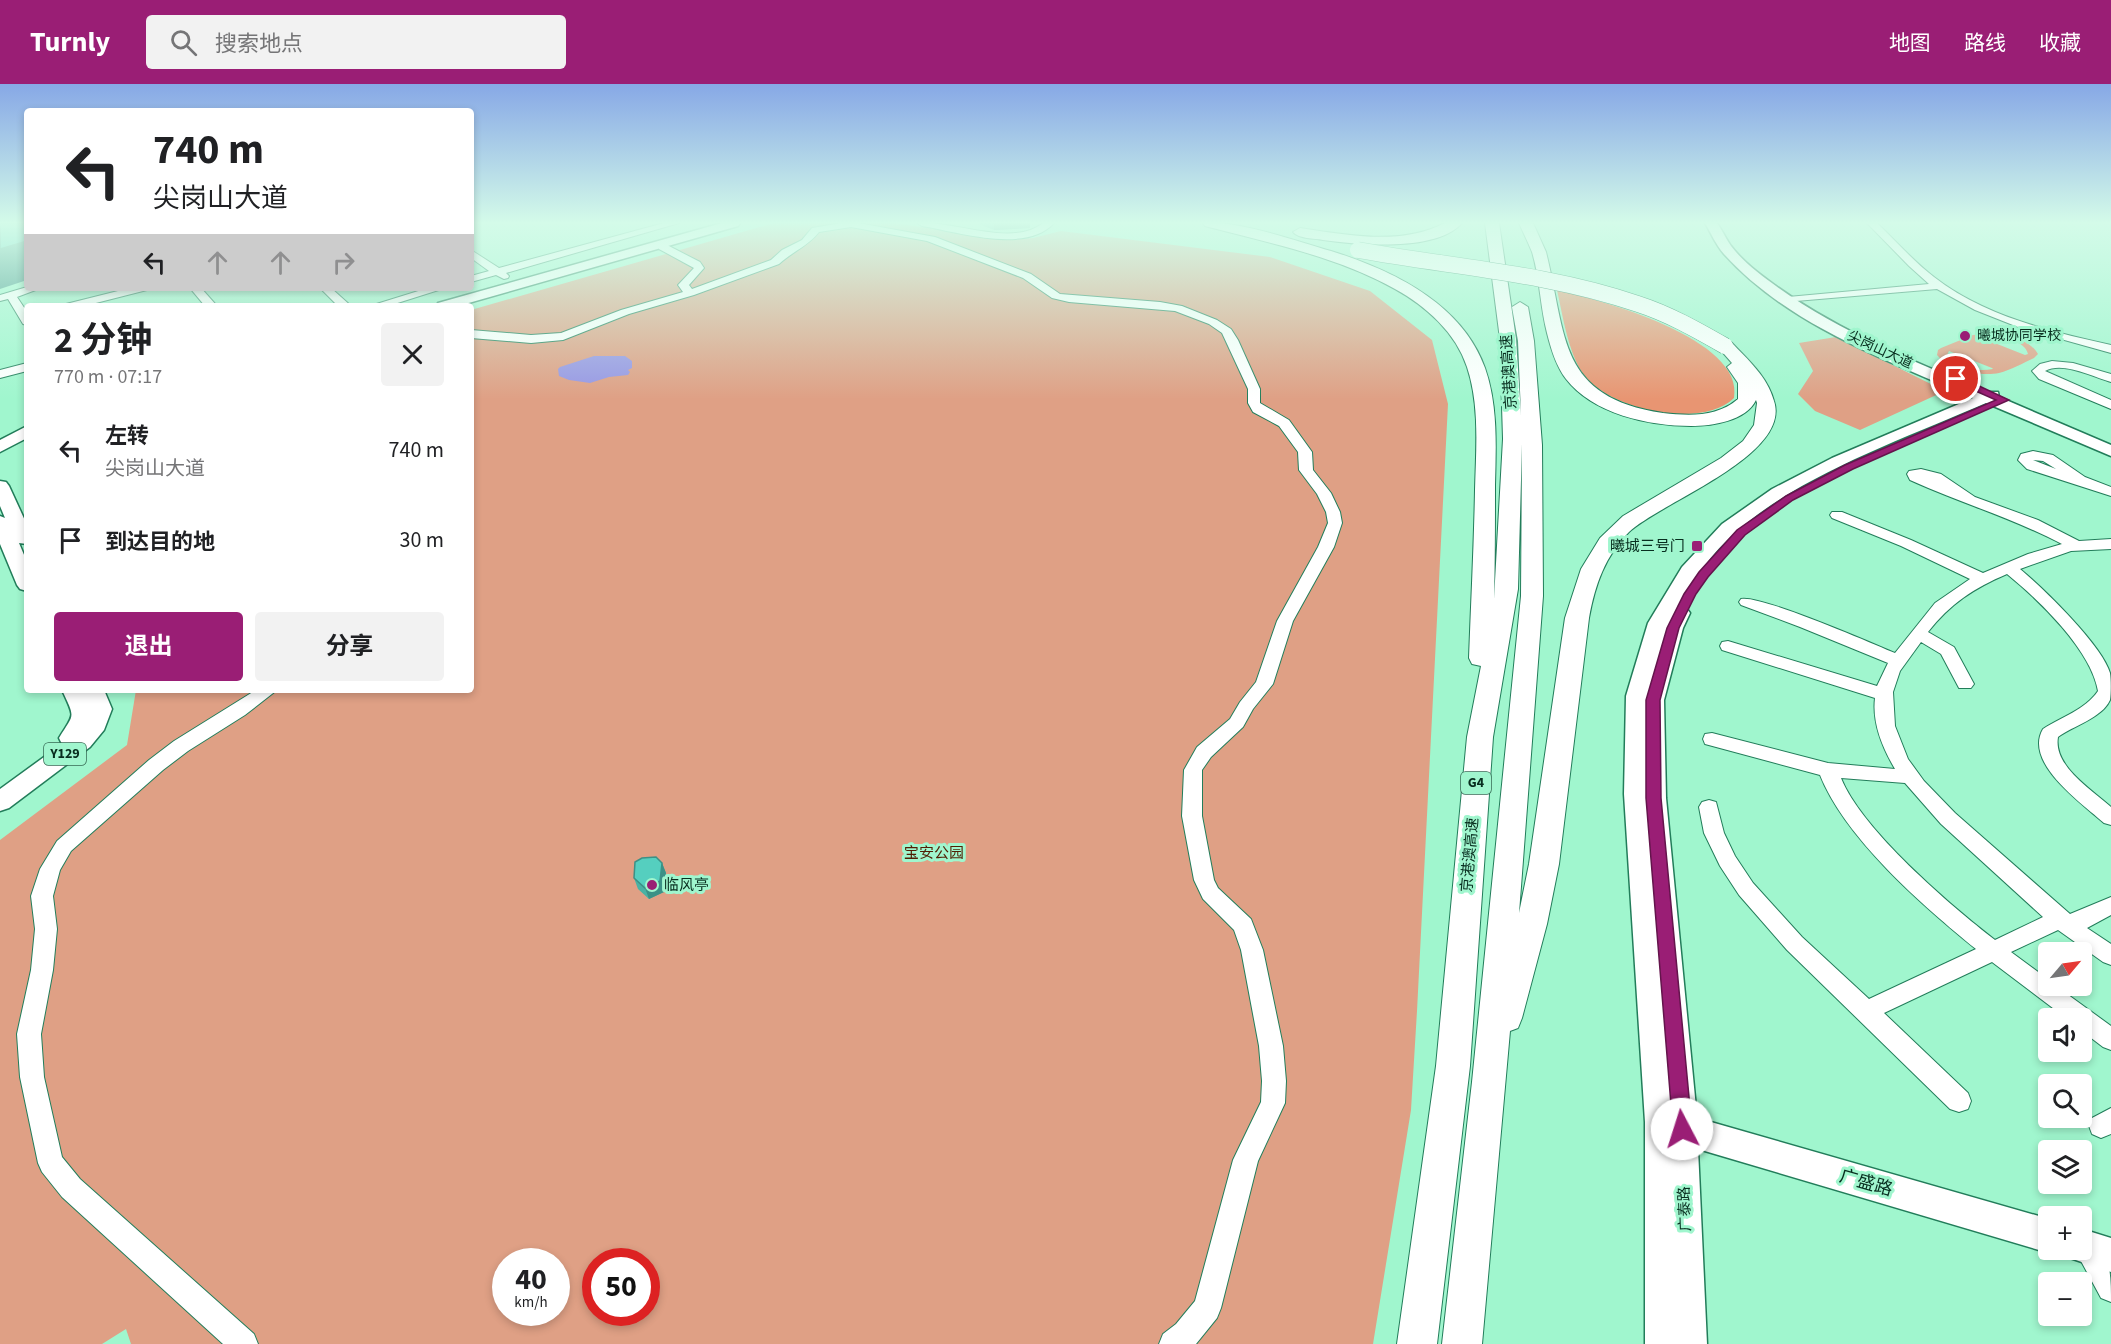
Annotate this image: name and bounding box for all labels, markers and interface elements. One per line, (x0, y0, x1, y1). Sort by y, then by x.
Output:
search box (146, 15, 566, 69)
text: Turnly (30, 22, 110, 62)
icon: search (167, 26, 200, 59)
text: 搜索地点 (215, 28, 303, 60)
text: 地图 (1889, 28, 1931, 58)
text: 路线 (1964, 28, 2006, 58)
text: 收藏 (2039, 28, 2081, 58)
text: 740 m (153, 120, 264, 180)
icon: left (54, 132, 132, 210)
text: 尖岗山大道 (153, 179, 288, 218)
icon: left (138, 246, 171, 279)
icon: ahead (201, 246, 234, 279)
icon: ahead (264, 246, 297, 279)
icon: right (327, 246, 360, 279)
text: 2 分钟 (54, 315, 152, 366)
button: close (381, 323, 444, 386)
street label: 尖岗山大道 (1844, 326, 1916, 374)
place label: 曦城协同学校 (1977, 326, 2061, 346)
marker: 曦城协同学校 (1958, 329, 1972, 343)
street label: 京港澳高速 (1496, 334, 1522, 410)
pin (1930, 353, 1981, 404)
icon: arrive (1939, 362, 1972, 395)
text: 770 m · 07:17 (54, 363, 162, 391)
text: 左转 (105, 420, 149, 452)
icon: left (54, 434, 87, 467)
text: 740 m (389, 434, 444, 466)
text: 尖岗山大道 (105, 455, 205, 483)
icon: arrive (54, 524, 87, 557)
text: 30 m (399, 524, 444, 556)
text: 到达目的地 (105, 526, 215, 558)
place label: 曦城三号门 (1610, 536, 1685, 557)
marker: 曦城三号门 (1690, 539, 1704, 553)
button: 退出 (54, 612, 243, 681)
button: 分享 (255, 612, 444, 681)
road number: Y129 (44, 743, 86, 765)
road number: G4 (1461, 772, 1491, 794)
street label: 京港澳高速 (1456, 817, 1484, 893)
park label: 宝安公园 (904, 843, 964, 864)
place label: 临风亭 (664, 875, 709, 896)
marker: 临风亭 (645, 878, 659, 892)
north arrow (2038, 942, 2092, 996)
map controls (2038, 942, 2092, 1326)
button: sound (2038, 1008, 2092, 1062)
button: search (2038, 1074, 2092, 1128)
position arrow (1650, 1097, 1714, 1161)
button: layers (2038, 1140, 2092, 1194)
street label: 广盛路 (1837, 1164, 1895, 1202)
street label: 广泰路 (1674, 1186, 1696, 1232)
button: + (2038, 1206, 2092, 1260)
speed limit sign: 50 (582, 1248, 660, 1326)
text: 40 (515, 1258, 547, 1301)
button: − (2038, 1272, 2092, 1326)
text: km/h (514, 1292, 548, 1313)

